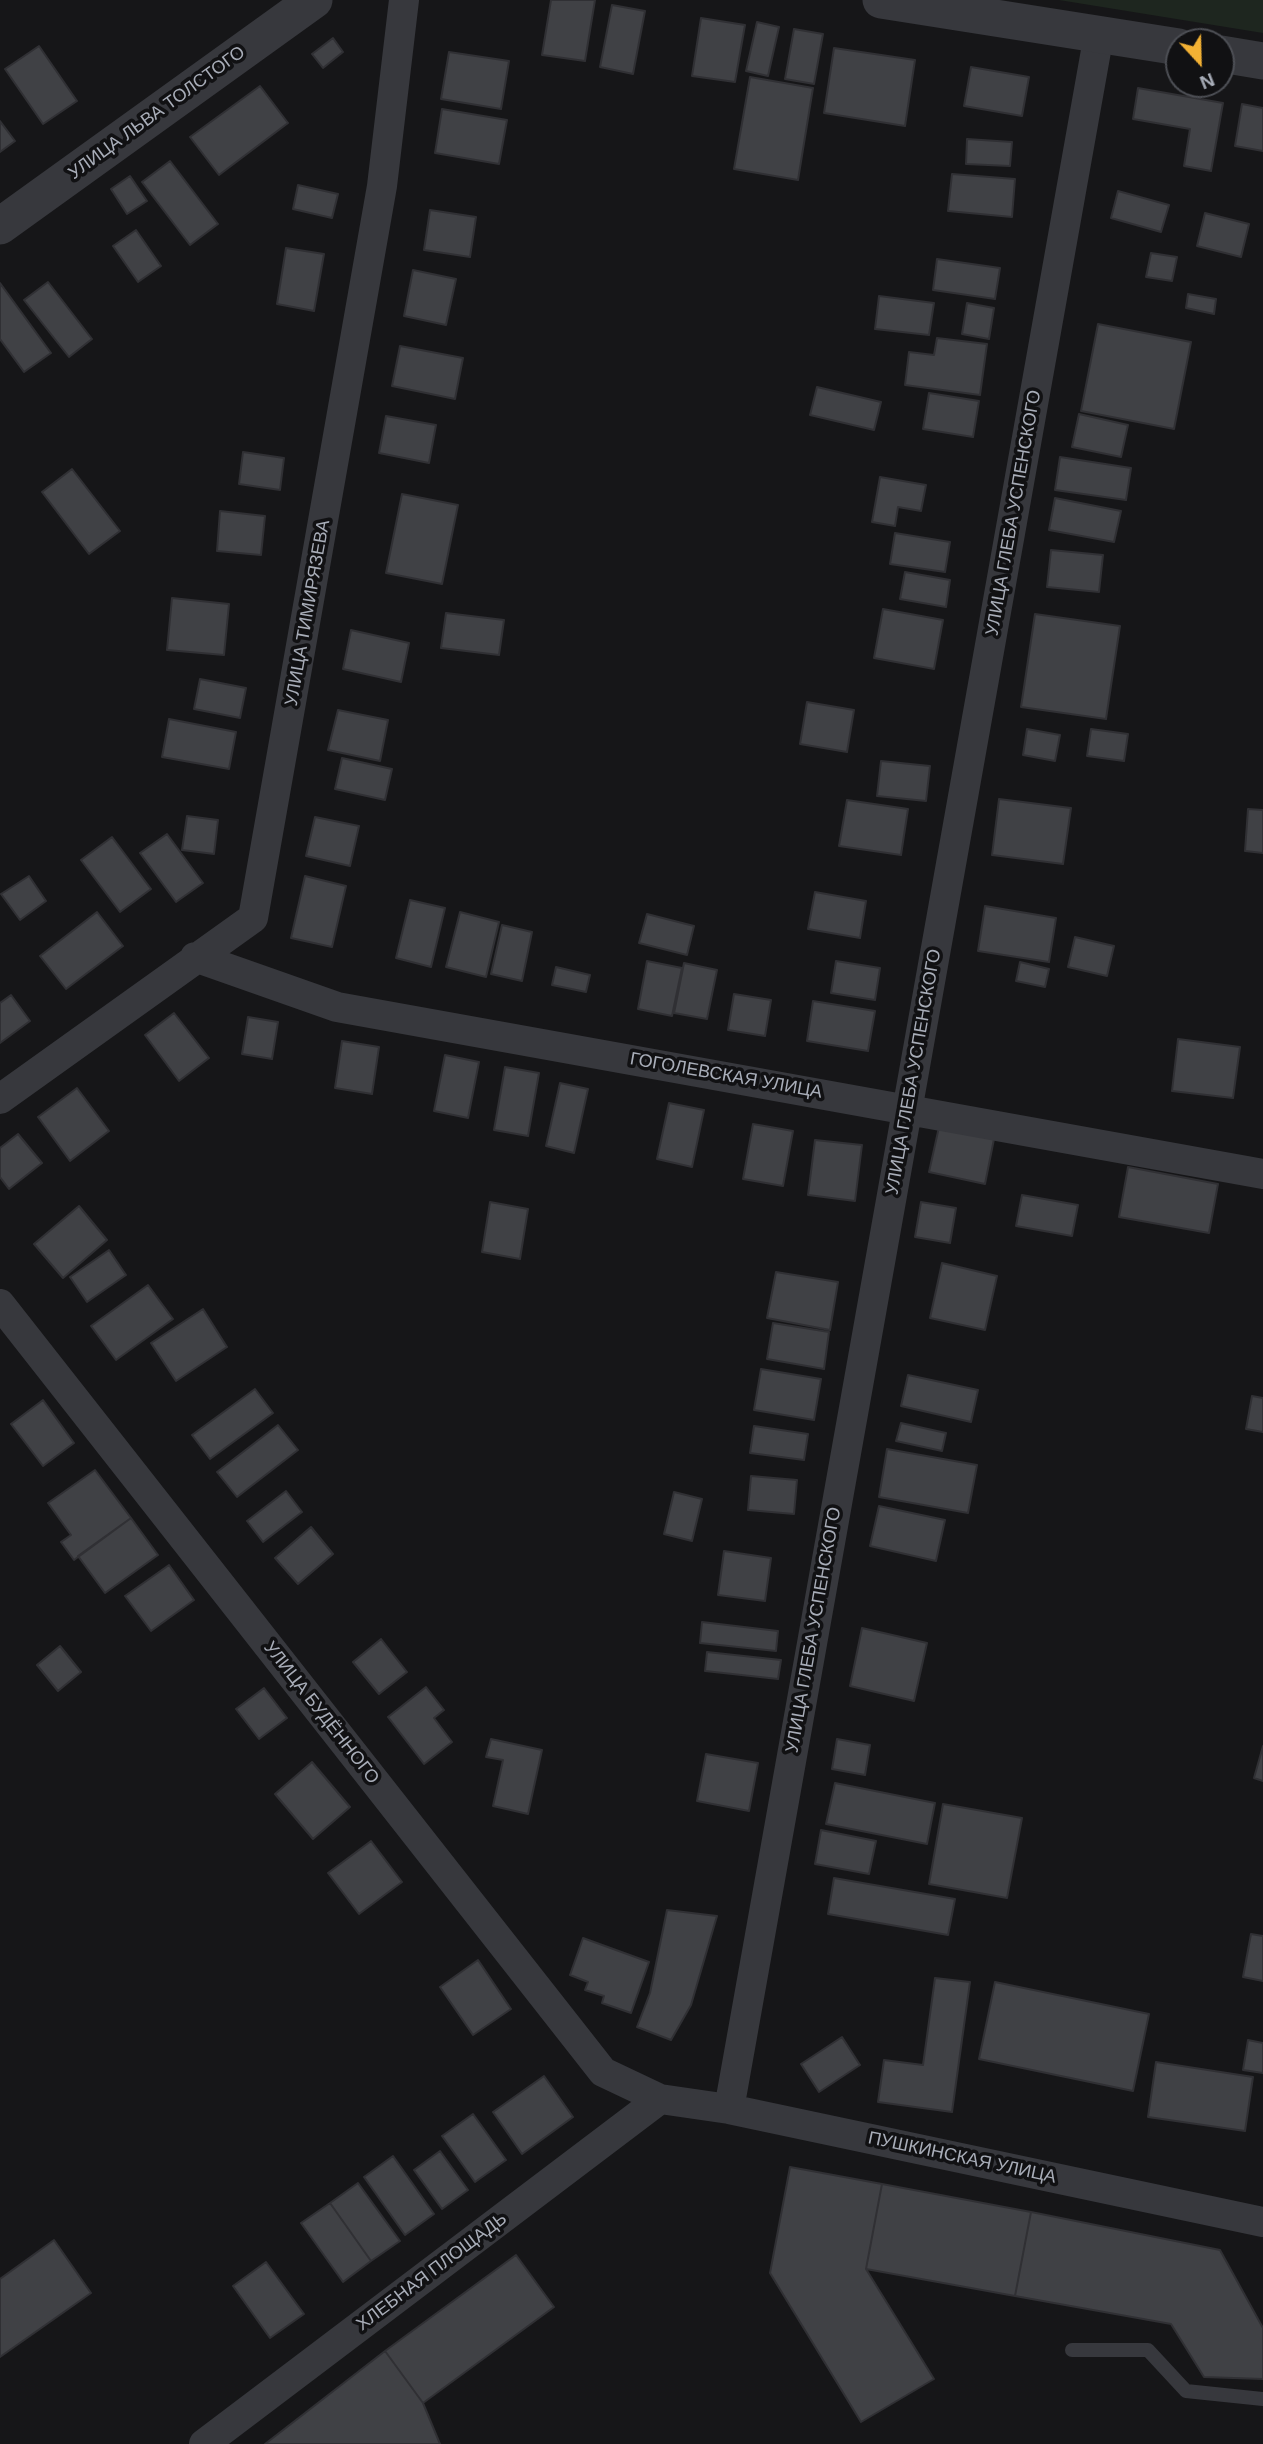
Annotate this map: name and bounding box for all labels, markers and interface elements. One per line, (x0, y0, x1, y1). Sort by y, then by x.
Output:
north arrow (1165, 28, 1235, 98)
street label: УЛИЦА ЛЬВА ТОЛСТОГО (64, 42, 250, 184)
text: N (1197, 69, 1218, 93)
street label: УЛИЦА ГЛЕБА УСПЕНСКОГО (982, 388, 1046, 638)
street label: УЛИЦА ТИМИРЯЗЕВА (281, 518, 335, 708)
street label: УЛИЦА ГЛЕБА УСПЕНСКОГО (882, 947, 946, 1197)
street label: ГОГОЛЕВСКАЯ УЛИЦА (628, 1048, 824, 1104)
street label: УЛИЦА ГЛЕБА УСПЕНСКОГО (782, 1505, 846, 1755)
street label: УЛИЦА БУДЁННОГО (259, 1637, 383, 1789)
street label: ПУШКИНСКАЯ УЛИЦА (866, 2128, 1058, 2188)
street label: ХЛЕБНАЯ ПЛОЩАДЬ (352, 2208, 512, 2336)

